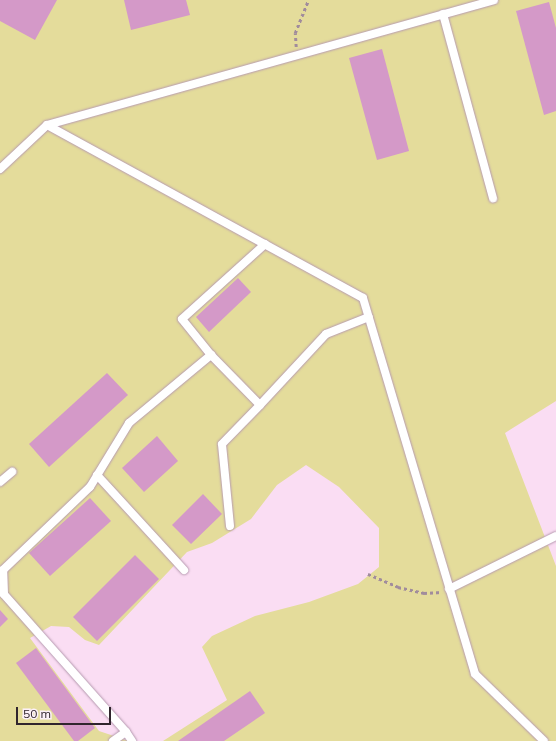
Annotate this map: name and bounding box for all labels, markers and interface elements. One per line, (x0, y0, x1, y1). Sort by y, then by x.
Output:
scale bar (18, 699, 113, 725)
text: 50 m (23, 706, 51, 721)

